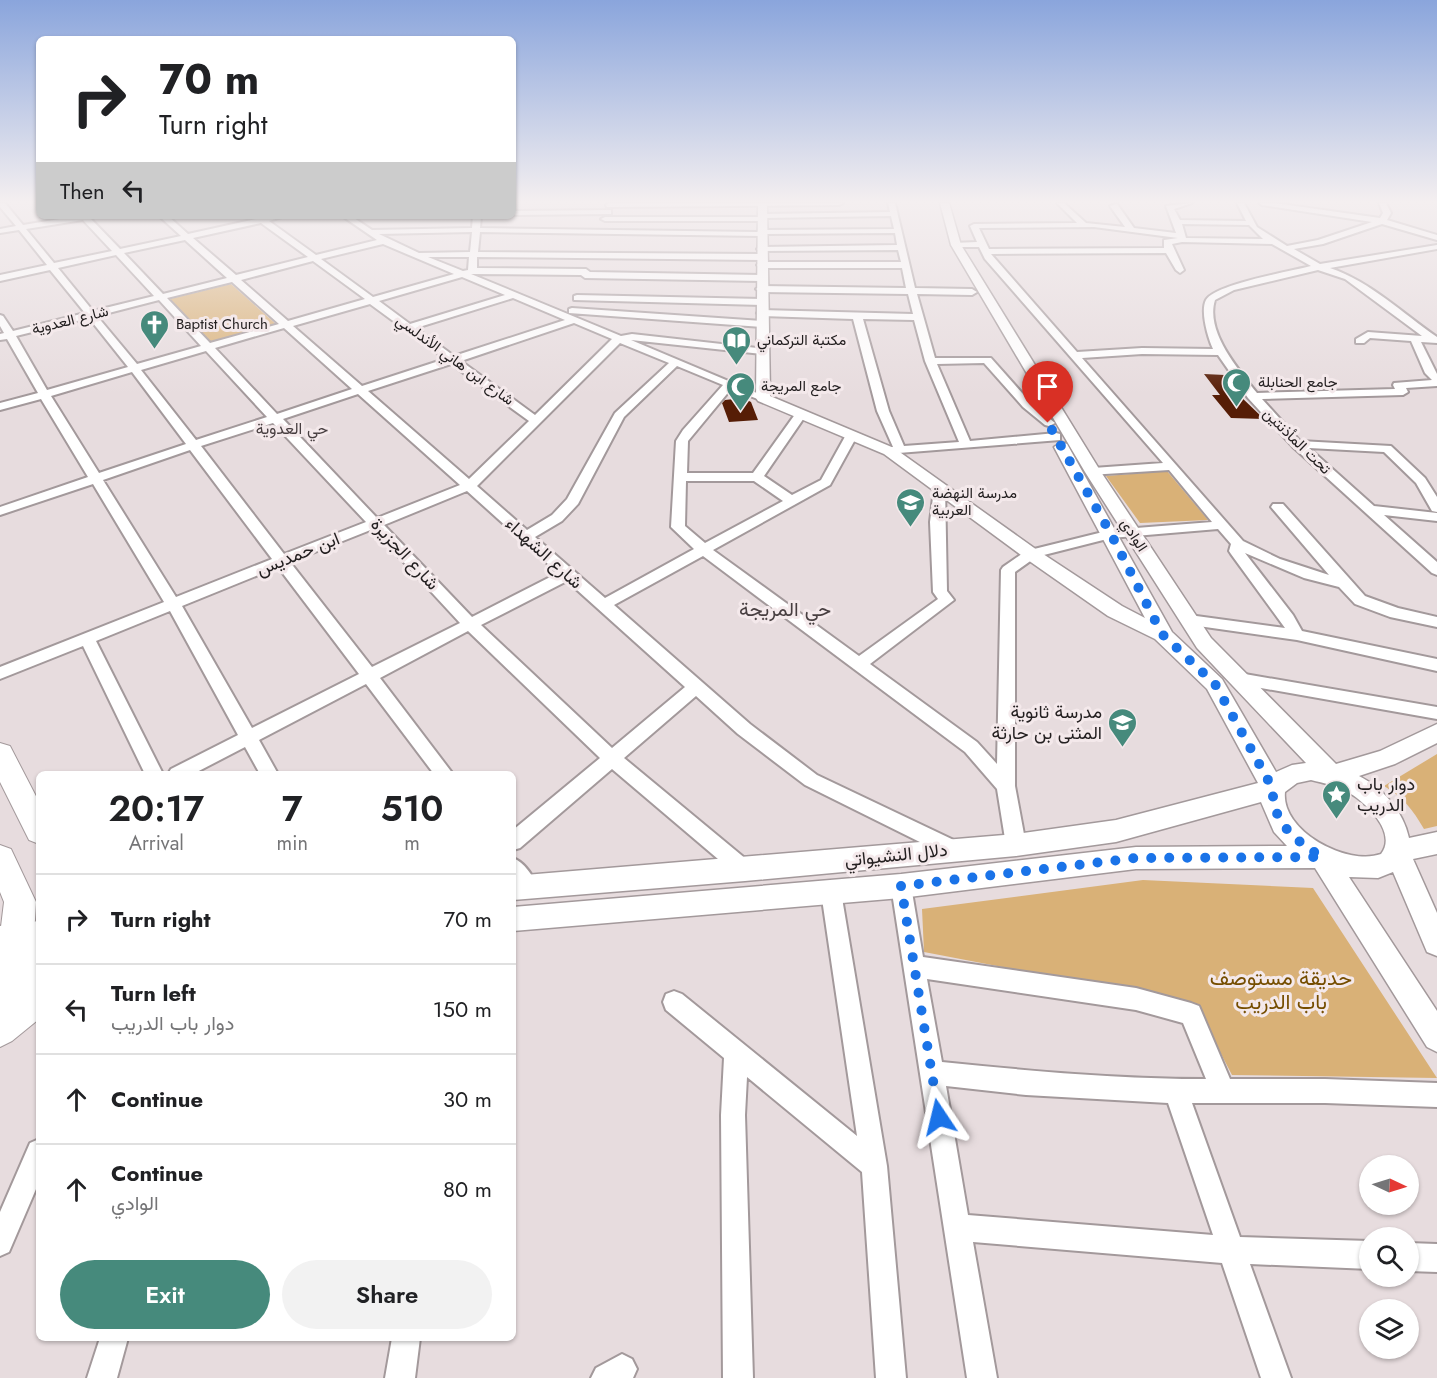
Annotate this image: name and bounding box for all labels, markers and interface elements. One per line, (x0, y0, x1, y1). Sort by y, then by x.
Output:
text: 70 m (159, 49, 259, 110)
icon: right (60, 60, 138, 138)
text: Turn right (159, 105, 267, 144)
icon: left (117, 174, 150, 207)
text: Then (60, 175, 105, 207)
street label: شارع العدوية (29, 300, 111, 340)
church icon: Baptist Church (139, 308, 171, 350)
street label: شارع ابن هاني الأندلسي (390, 309, 519, 412)
place label: Baptist Church (176, 313, 268, 335)
library icon: مكتبة التركماني (720, 324, 752, 366)
place label: مكتبة التركماني (757, 329, 846, 353)
pin (1022, 361, 1073, 423)
mosque icon: جامع الحنابلة (1221, 366, 1253, 408)
mosque icon: جامع المريجة (724, 370, 756, 412)
icon: arrive (1031, 370, 1064, 403)
place label: جامع الحنابلة (1258, 371, 1337, 393)
place label: جامع المريجة (761, 375, 841, 397)
street label: تحت المأذنتين (1258, 403, 1336, 479)
district label: حي العدوية (256, 417, 328, 442)
place label: مدرسة النهضة العربية (932, 482, 1017, 521)
school or university icon: مدرسة النهضة العربية (895, 486, 927, 528)
street label: شارع الشهداء (500, 511, 588, 595)
street label: شارع الجزيرة (365, 512, 445, 596)
street label: الوادي (1113, 514, 1153, 557)
street label: ابن حمديس (252, 526, 344, 582)
district label: حي المريجة (739, 595, 831, 626)
place label: مدرسة ثانوية المثنى بن حارثة (992, 699, 1102, 746)
school or university icon: مدرسة ثانوية المثنى بن حارثة (1107, 706, 1139, 748)
place label: دوار باب الدريب (1357, 771, 1415, 818)
place icon: دوار باب الدريب (1320, 778, 1352, 820)
text: 20:17 (108, 782, 204, 834)
text: 7 (282, 782, 303, 834)
text: 510 (380, 782, 444, 834)
text: Arrival (129, 829, 184, 858)
text: min (277, 829, 308, 858)
text: m (404, 829, 420, 858)
street label: دلال النشيواتي (843, 837, 949, 875)
icon: right (60, 903, 93, 936)
text: Turn right (111, 903, 211, 935)
text: 70 m (443, 903, 492, 935)
park label: حديقة مستوصف باب الدريب (1210, 963, 1352, 1017)
text: Turn left (111, 977, 196, 1009)
icon: left (60, 993, 93, 1026)
text: 150 m (433, 993, 492, 1025)
text: دوار باب الدريب (111, 1009, 234, 1038)
icon: ahead (60, 1083, 93, 1116)
text: Continue (111, 1083, 203, 1115)
text: 30 m (443, 1083, 492, 1115)
position arrow (907, 1085, 971, 1149)
north arrow (1359, 1155, 1419, 1215)
map controls (1359, 1155, 1419, 1359)
text: Continue (111, 1157, 203, 1189)
icon: ahead (60, 1173, 93, 1206)
text: 80 m (443, 1173, 492, 1205)
text: الوادي (111, 1189, 159, 1218)
button: search (1359, 1227, 1419, 1287)
button: Exit (60, 1260, 270, 1329)
button: Share (282, 1260, 492, 1329)
button: layers (1359, 1299, 1419, 1359)

